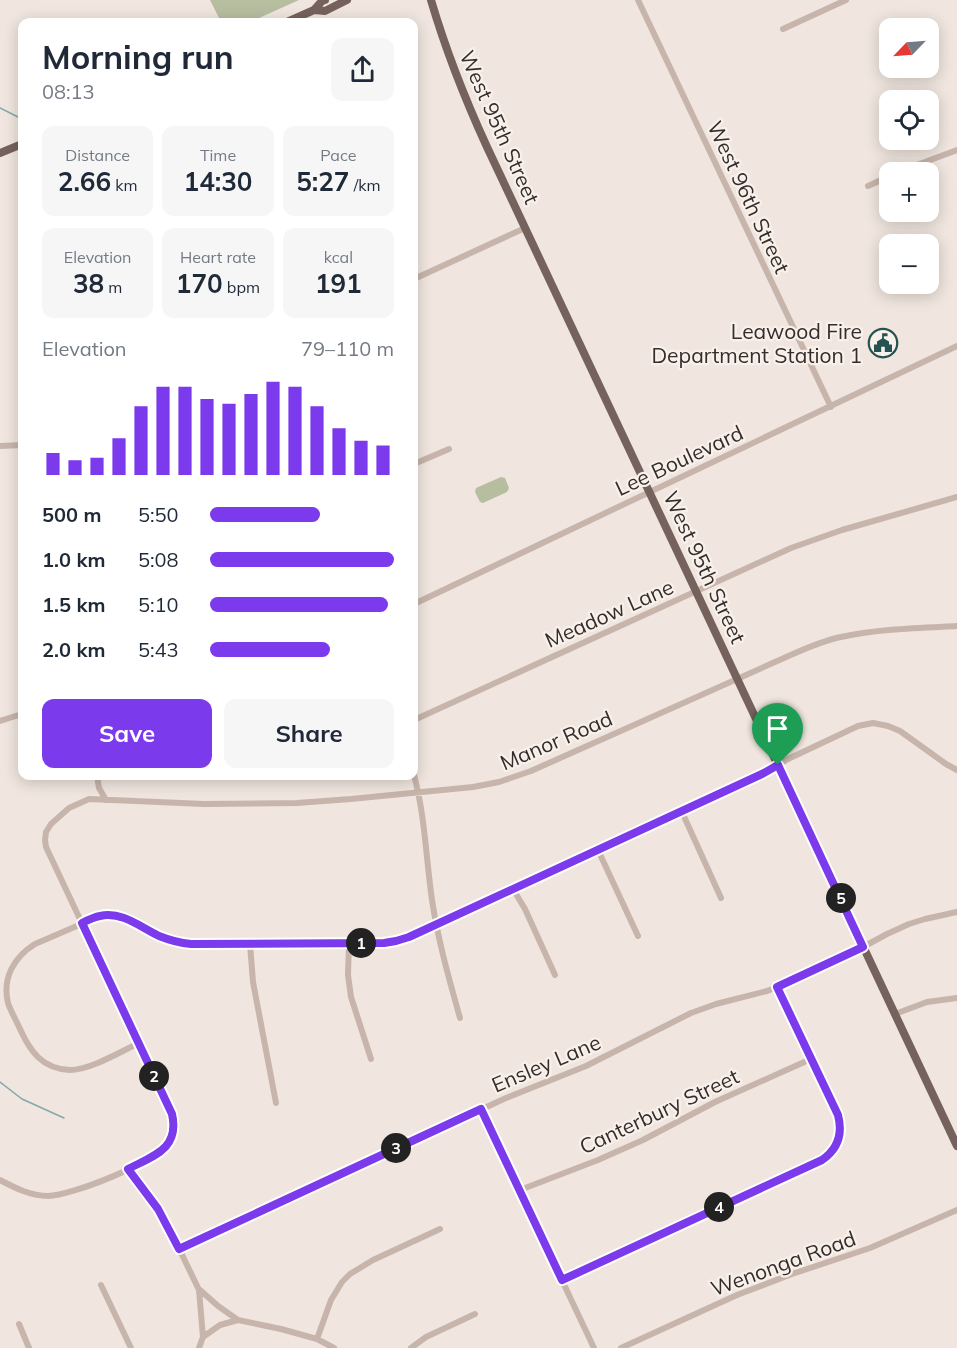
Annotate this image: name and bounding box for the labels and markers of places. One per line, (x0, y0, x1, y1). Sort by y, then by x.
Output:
place label: Leawood Fire Department Station 1 (651, 318, 862, 368)
public building icon: Leawood Fire Department Station 1 (867, 327, 899, 359)
pin (752, 703, 803, 765)
pin: 5 (826, 883, 856, 913)
pin: 1 (346, 928, 376, 958)
pin: 2 (139, 1061, 169, 1091)
pin: 3 (381, 1133, 411, 1163)
pin: 4 (704, 1192, 734, 1222)

